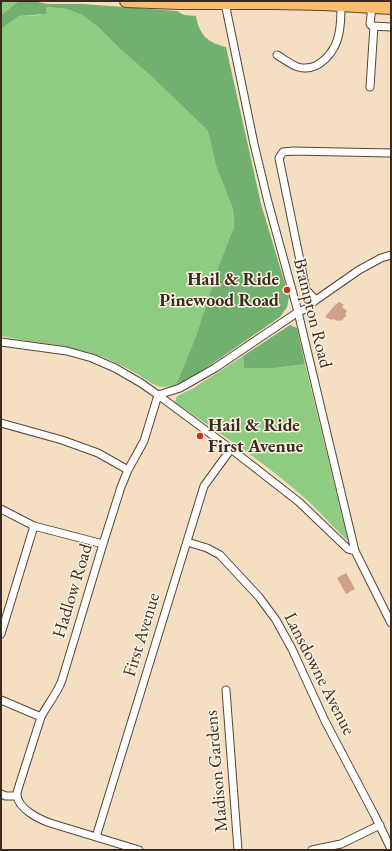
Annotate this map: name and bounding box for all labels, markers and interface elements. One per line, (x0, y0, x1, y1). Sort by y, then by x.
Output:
street label: Brampton Road (288, 256, 336, 370)
place label: Hail & Ride Pinewood Road (159, 269, 279, 312)
marker: Hail & Ride Pinewood Road (282, 285, 292, 295)
place label: Hail & Ride First Avenue (208, 415, 303, 458)
marker: Hail & Ride First Avenue (195, 431, 205, 441)
street label: Hadlow Road (48, 541, 98, 641)
street label: First Avenue (119, 591, 165, 679)
street label: Lansdowne Avenue (279, 609, 359, 739)
street label: Madison Gardens (201, 709, 233, 833)

